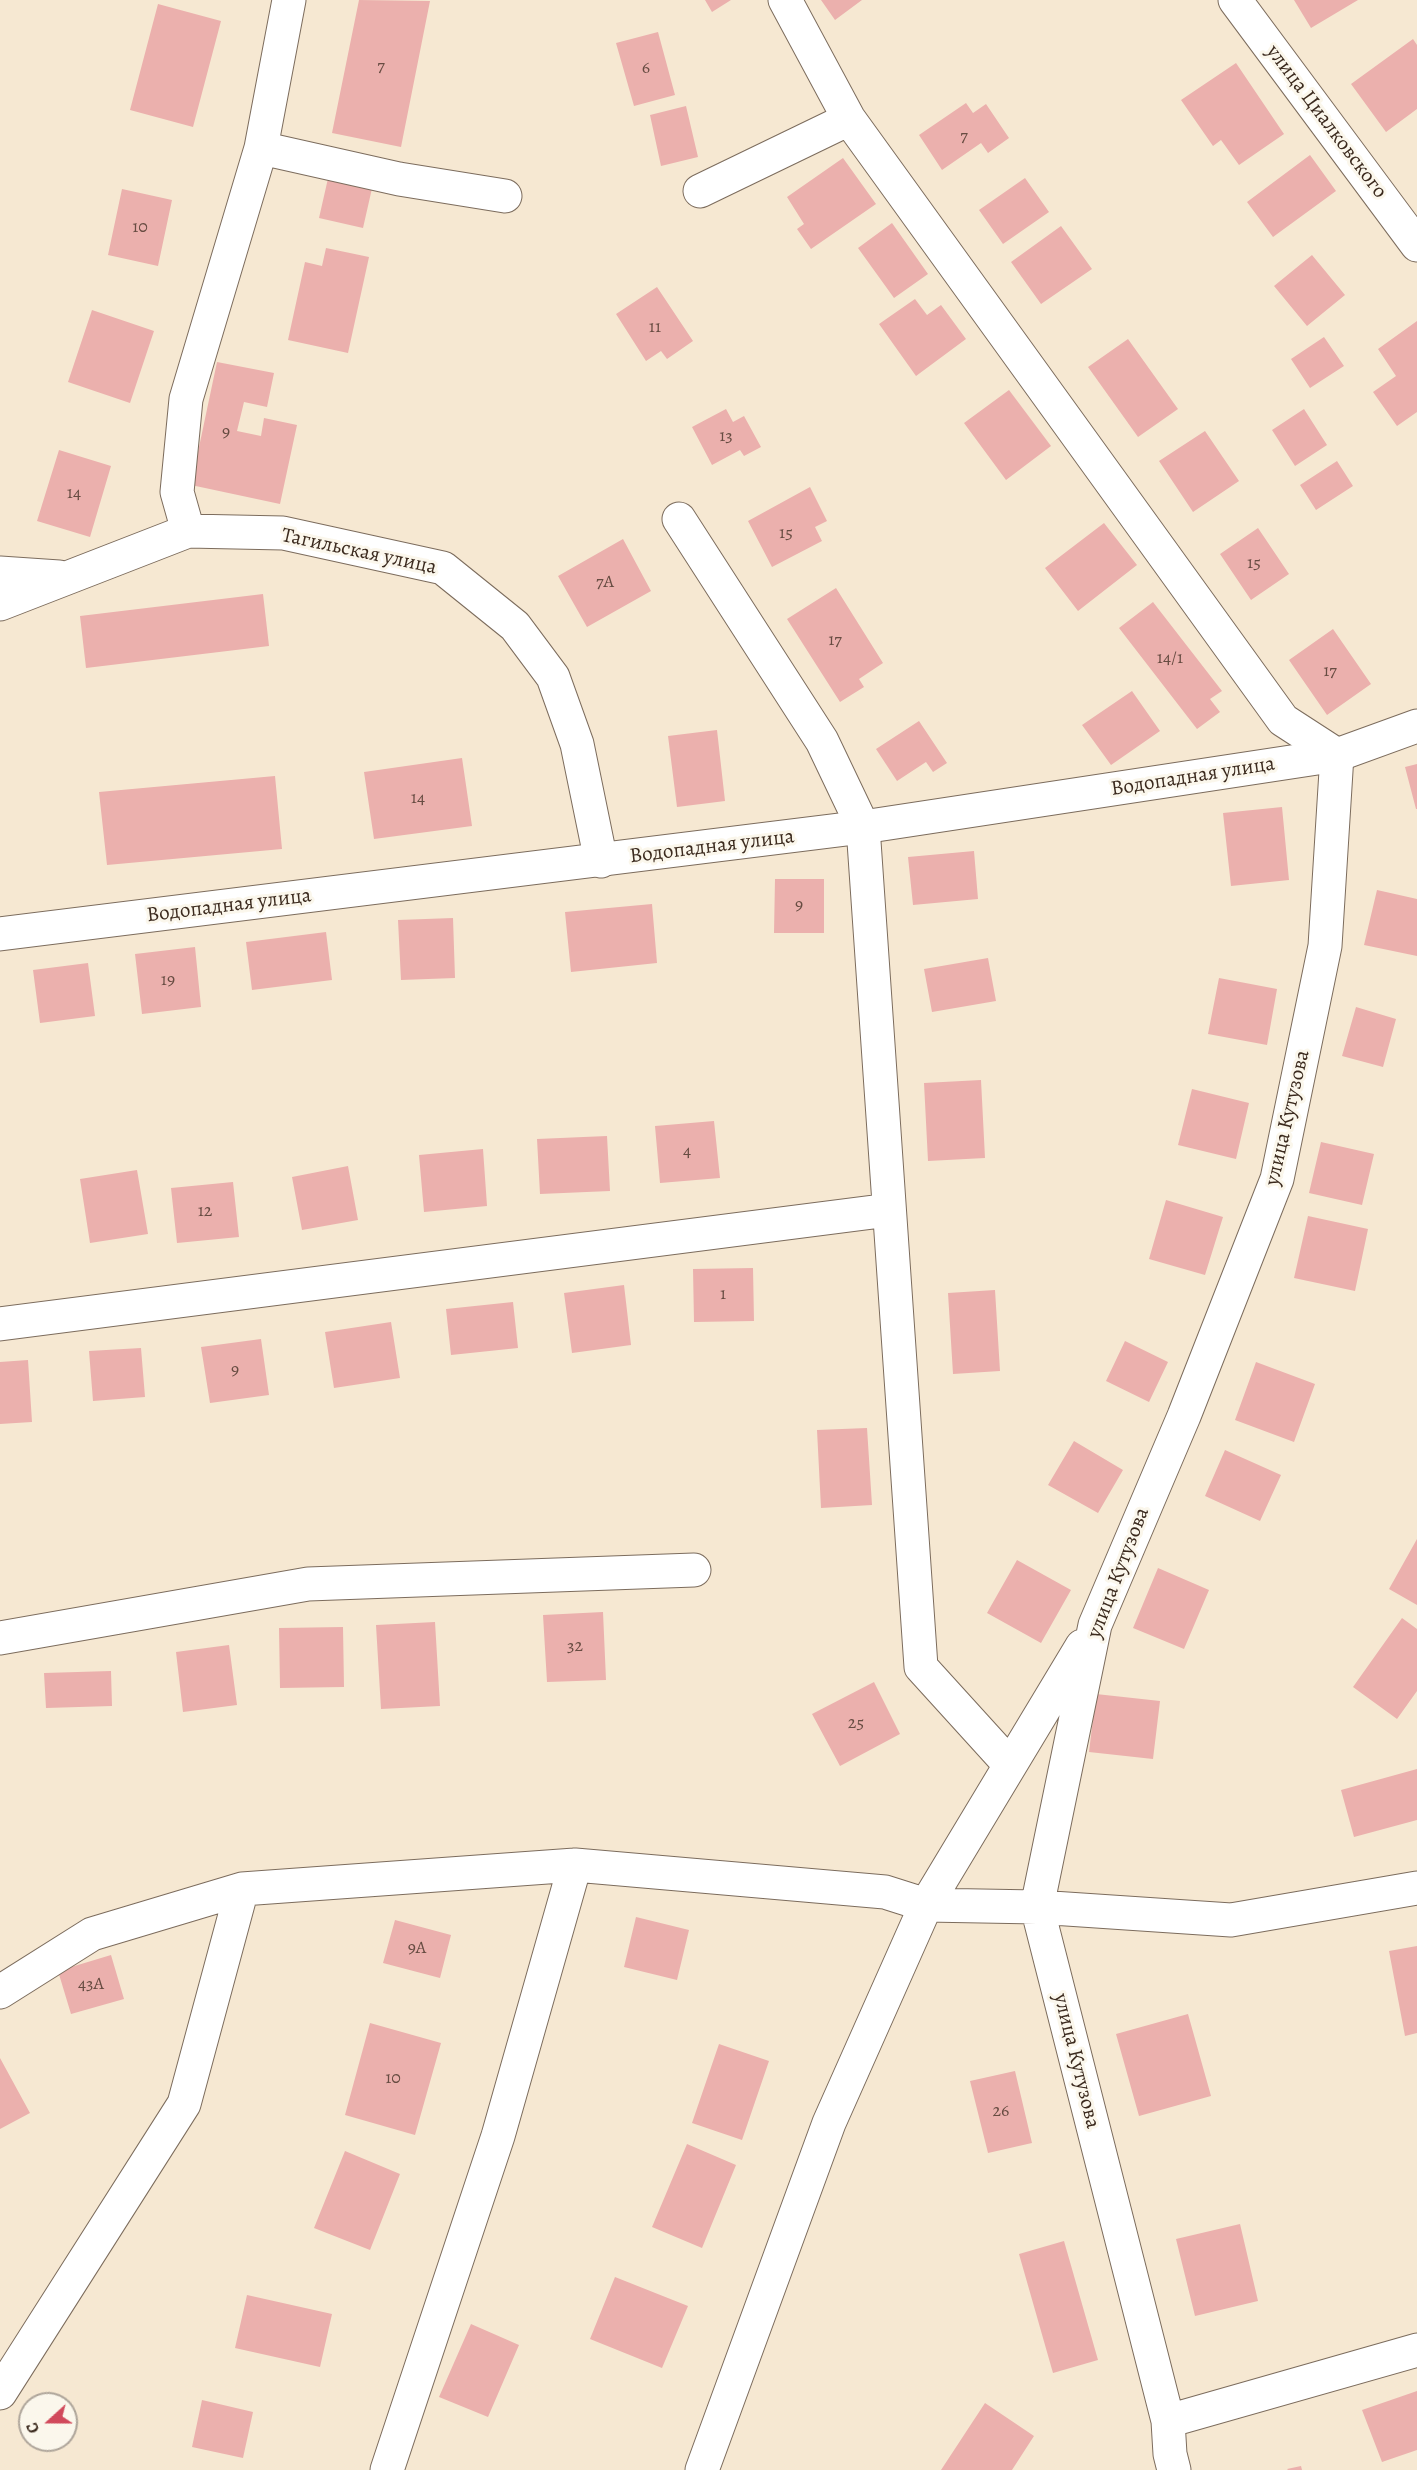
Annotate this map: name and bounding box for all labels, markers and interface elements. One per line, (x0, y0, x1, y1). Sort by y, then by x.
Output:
street label: улица Циалковского (1260, 40, 1392, 204)
house number: 7 (377, 56, 385, 78)
house number: 6 (642, 58, 650, 80)
house number: 7 (960, 126, 968, 148)
house number: 10 (132, 217, 148, 239)
house number: 11 (649, 317, 661, 339)
house number: 9 (222, 422, 230, 444)
house number: 13 (719, 426, 733, 448)
house number: 14 (67, 483, 81, 505)
street label: Тагильская улица (279, 523, 439, 581)
house number: 15 (779, 523, 793, 545)
house number: 15 (1247, 553, 1261, 575)
house number: 7А (596, 572, 614, 594)
house number: 17 (828, 630, 842, 652)
house number: 14/1 (1157, 648, 1183, 670)
house number: 17 (1323, 661, 1337, 683)
street label: Водопадная улица (1109, 752, 1277, 802)
house number: 14 (411, 788, 425, 810)
street label: Водопадная улица (628, 824, 796, 870)
street label: Водопадная улица (145, 883, 313, 929)
house number: 9 (795, 895, 803, 917)
house number: 19 (161, 970, 175, 992)
street label: улица Кутузова (1260, 1048, 1316, 1188)
house number: 4 (683, 1141, 691, 1163)
house number: 12 (198, 1201, 212, 1223)
house number: 1 (720, 1284, 726, 1306)
house number: 9 (231, 1360, 239, 1382)
street label: улица Кутузова (1082, 1504, 1156, 1642)
house number: 32 (567, 1636, 583, 1658)
house number: 25 (848, 1713, 864, 1735)
house number: 9А (408, 1938, 426, 1960)
house number: 43А (78, 1974, 104, 1996)
street label: улица Кутузова (1047, 1991, 1105, 2131)
house number: 10 (385, 2068, 401, 2090)
house number: 26 (993, 2101, 1009, 2123)
north arrow (18, 2392, 78, 2452)
text: С (21, 2419, 45, 2436)

